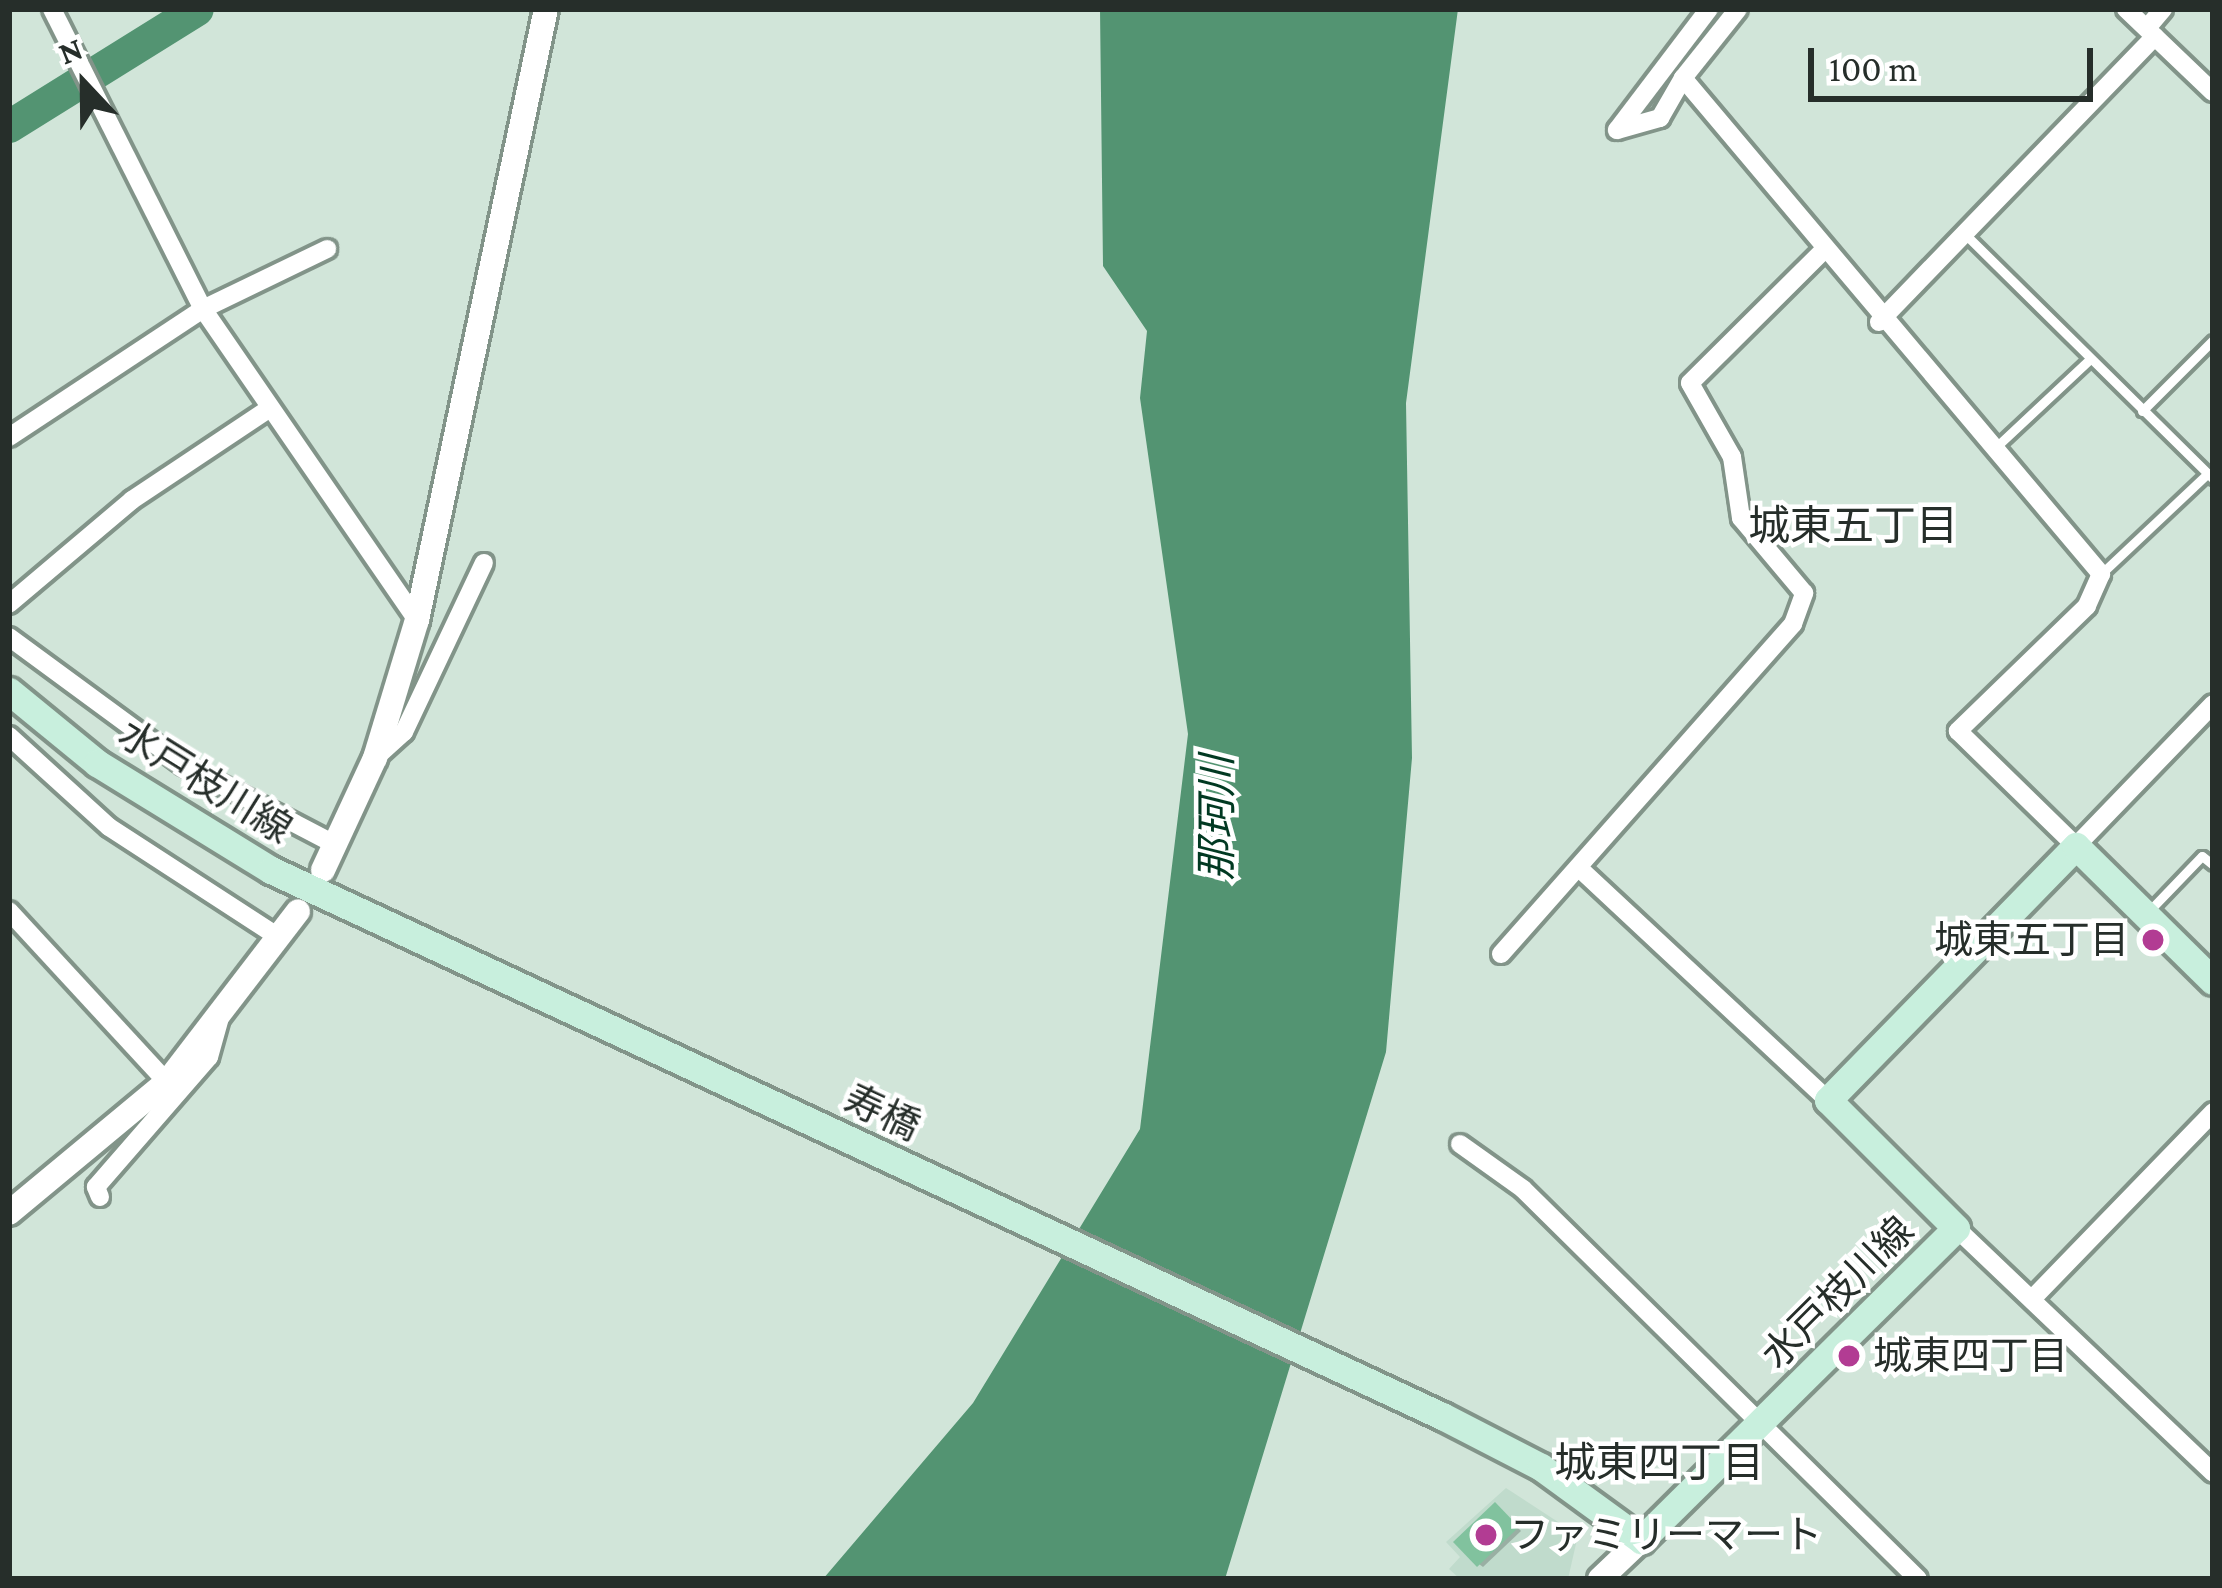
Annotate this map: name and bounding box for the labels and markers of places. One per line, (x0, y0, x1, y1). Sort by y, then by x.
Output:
place label: 城東五丁目 (1934, 917, 2129, 963)
marker: 城東五丁目 (2140, 927, 2166, 953)
place label: 城東四丁目 (1873, 1333, 2068, 1379)
marker: 城東四丁目 (1836, 1343, 1862, 1369)
place label: ファミリーマート (1510, 1512, 1822, 1558)
marker: ファミリーマート (1473, 1522, 1499, 1548)

